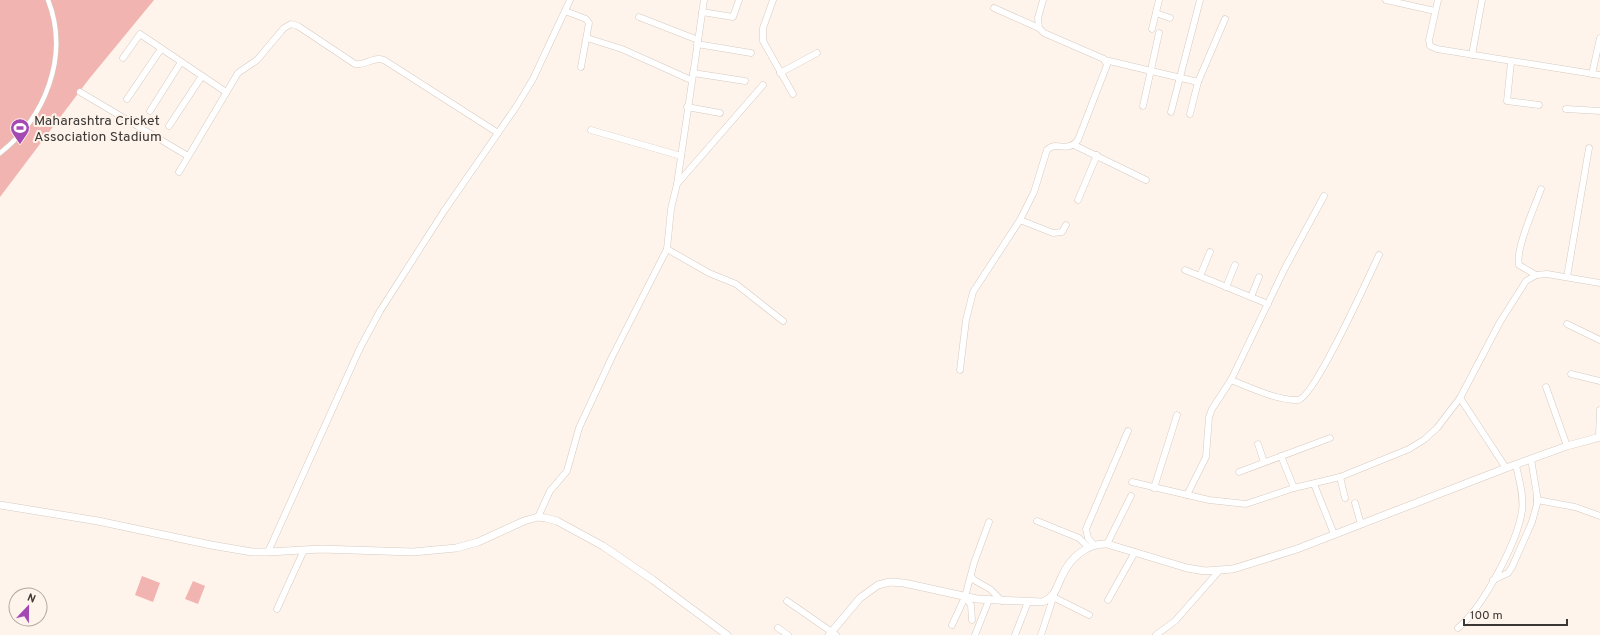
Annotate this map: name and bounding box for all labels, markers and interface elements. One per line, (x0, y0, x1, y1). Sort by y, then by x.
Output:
place label: Maharashtra Cricket Association Stadium (34, 113, 162, 146)
sports icon: Maharashtra Cricket Association Stadium (9, 117, 31, 145)
north arrow (8, 587, 48, 627)
text: N (25, 591, 38, 607)
scale bar (1464, 601, 1567, 627)
text: 100 m (1470, 608, 1503, 624)

